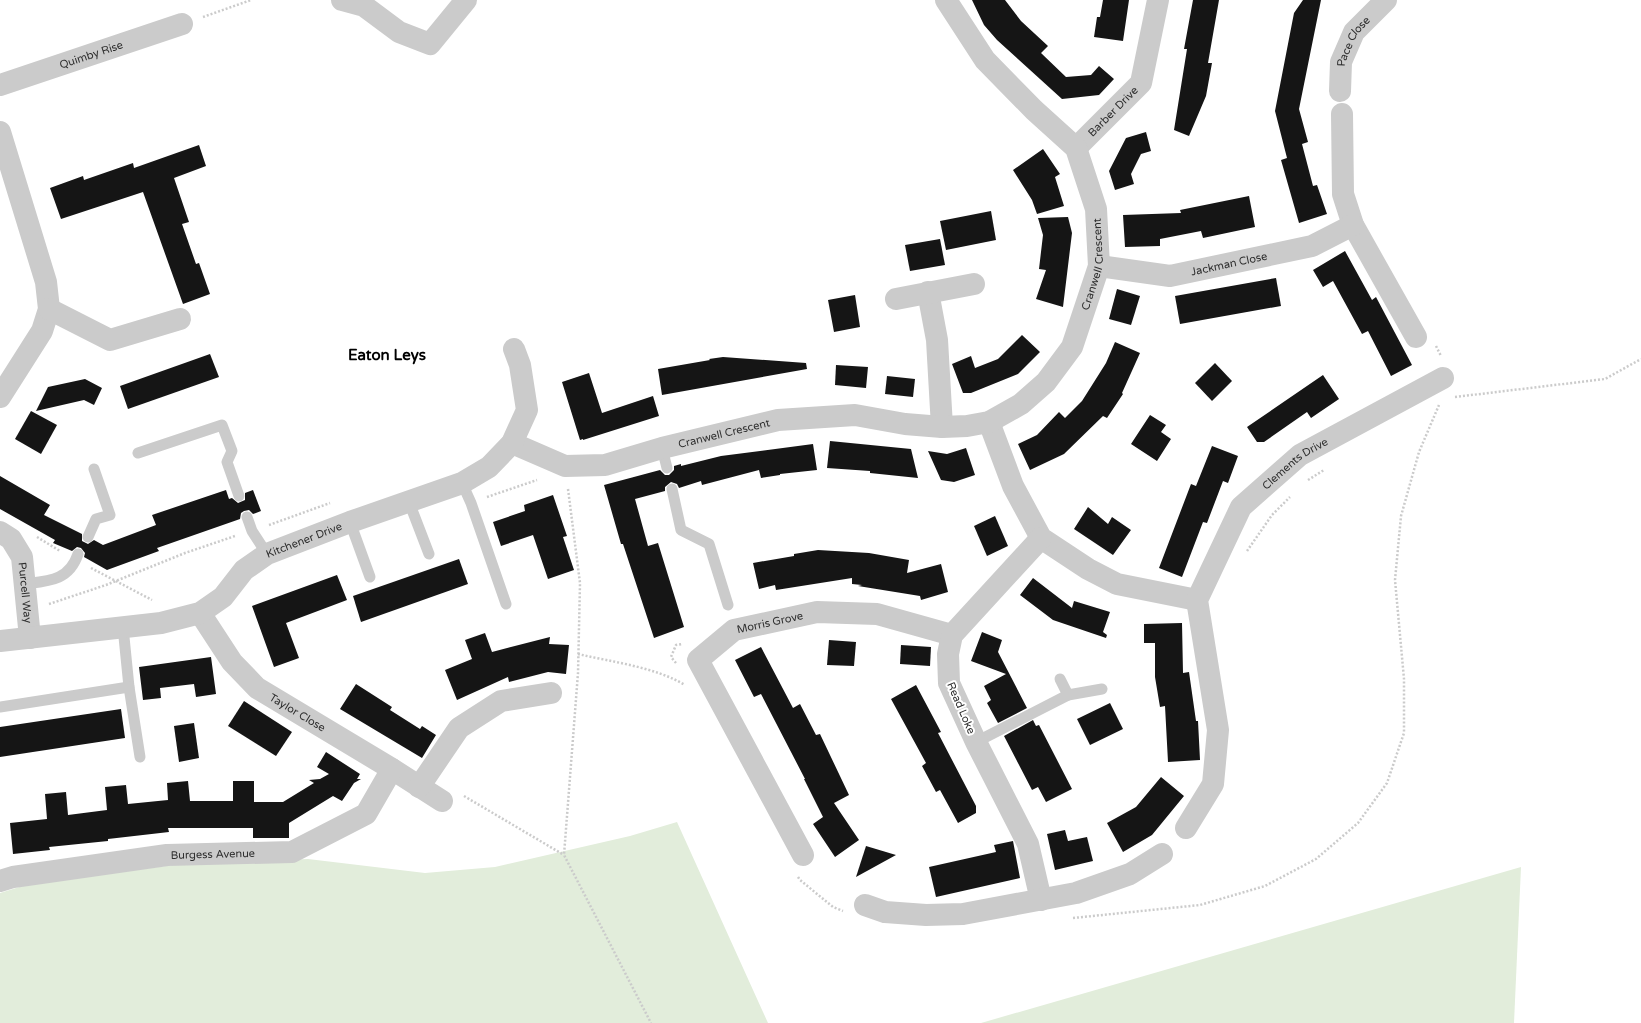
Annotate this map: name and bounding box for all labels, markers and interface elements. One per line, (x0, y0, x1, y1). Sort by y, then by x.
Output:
street label: Pace Close (1334, 13, 1373, 67)
street label: Quimby Rise (58, 38, 124, 71)
street label: Barber Drive (1085, 83, 1141, 139)
street label: Cranwell Crescent (1078, 218, 1106, 312)
street label: Jackman Close (1190, 249, 1268, 278)
district label: Eaton Leys (348, 346, 426, 365)
street label: Cranwell Crescent (677, 416, 771, 450)
street label: Clements Drive (1259, 435, 1330, 492)
street label: Kitchener Drive (264, 519, 344, 560)
street label: Purcell Way (16, 562, 35, 624)
street label: Morris Grove (735, 609, 804, 636)
street label: Read Loke (944, 680, 978, 736)
street label: Taylor Close (267, 691, 328, 734)
street label: Burgess Avenue (171, 846, 255, 861)

